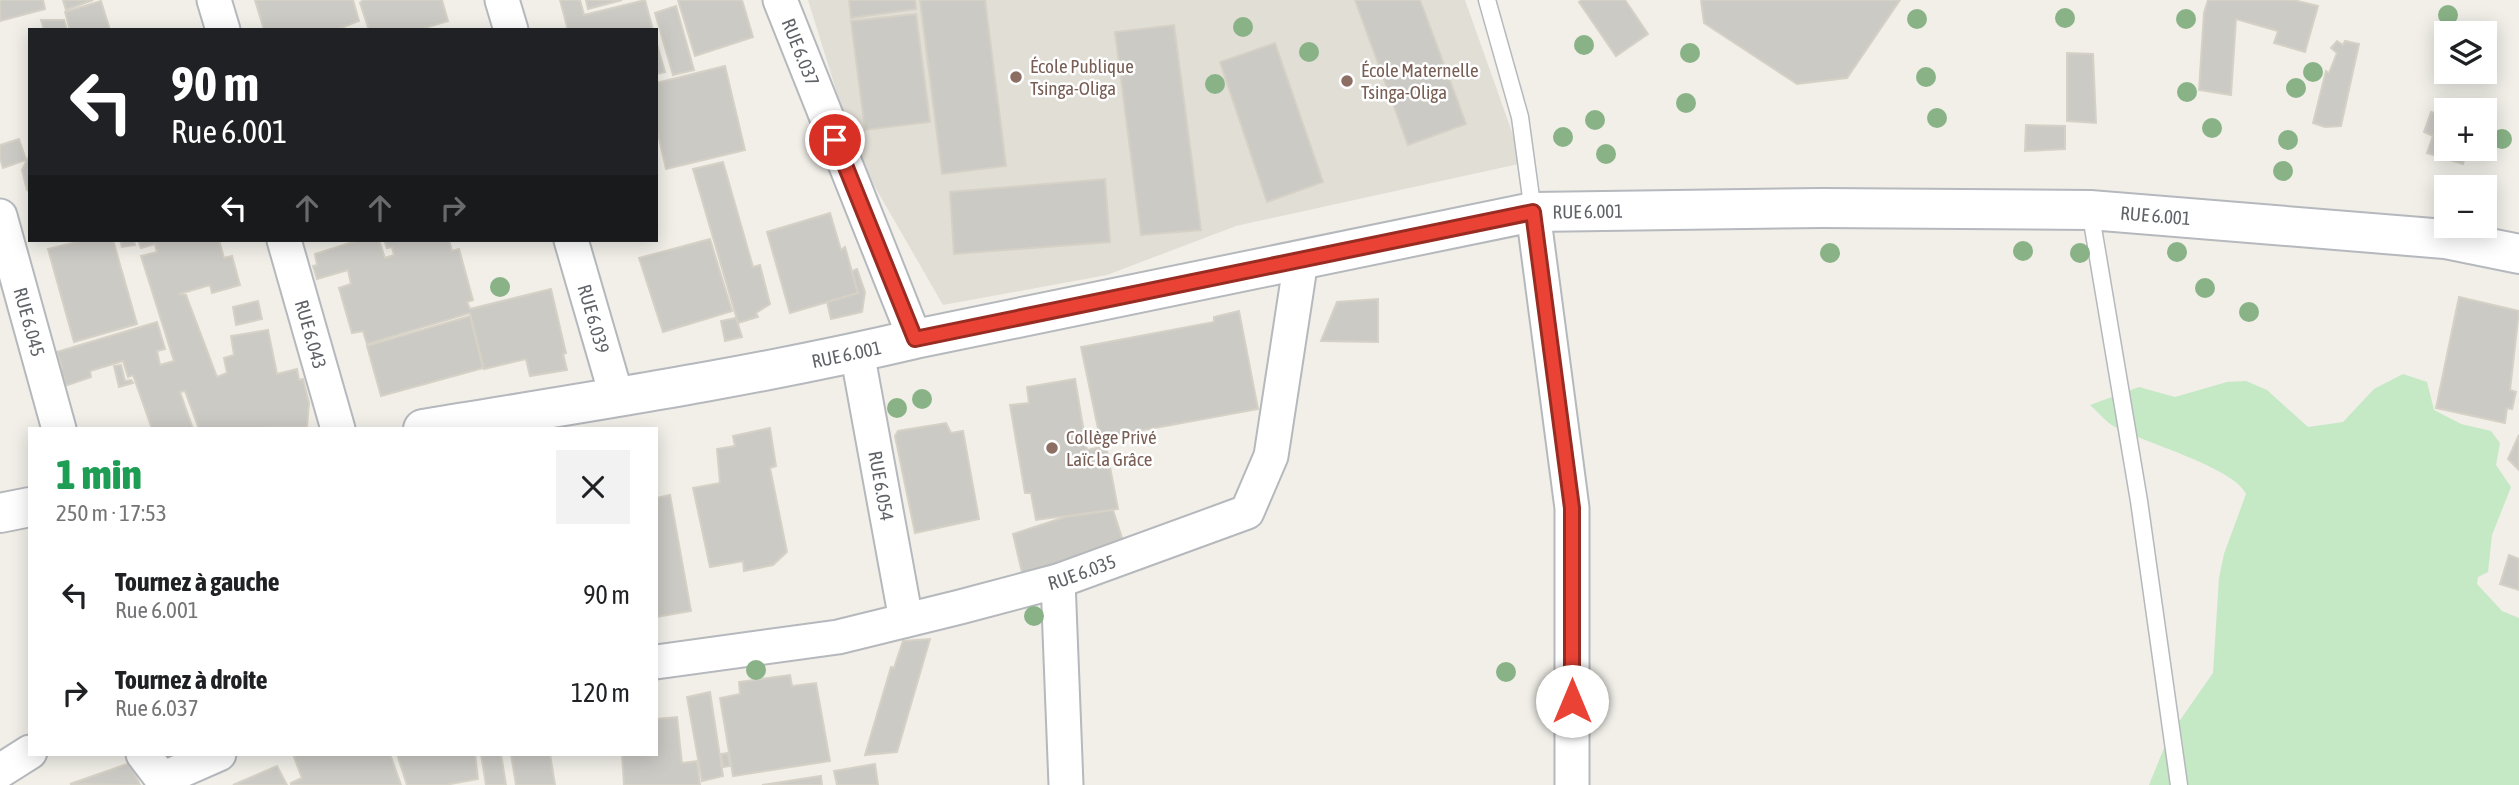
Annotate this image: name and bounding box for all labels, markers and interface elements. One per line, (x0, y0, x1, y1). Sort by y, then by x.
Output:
street label: RUE 6.037 (777, 15, 824, 89)
map controls (2434, 21, 2497, 238)
button: layers (2434, 21, 2497, 84)
text: 90 m (171, 55, 259, 111)
place label: École Publique Tsinga-Oliga (1030, 55, 1134, 99)
icon: left (56, 56, 147, 147)
place label: École Maternelle Tsinga-Oliga (1361, 59, 1479, 103)
marker: École Publique Tsinga-Oliga (1008, 69, 1024, 85)
marker: École Maternelle Tsinga-Oliga (1339, 73, 1355, 89)
button: + (2434, 98, 2497, 161)
pin (805, 110, 865, 170)
text: Rue 6.001 (171, 113, 287, 150)
icon: arrive (816, 121, 854, 159)
button: − (2434, 175, 2497, 238)
icon: left (215, 189, 253, 227)
icon: ahead (288, 189, 326, 227)
icon: ahead (361, 189, 399, 227)
icon: right (434, 189, 472, 227)
street label: RUE 6.001 (1552, 200, 1623, 223)
street label: RUE 6.001 (2119, 202, 2192, 229)
street label: RUE 6.039 (573, 282, 614, 356)
street label: RUE 6.045 (9, 285, 49, 359)
street label: RUE 6.043 (291, 297, 331, 371)
street label: RUE 6.001 (810, 336, 883, 372)
place label: Collège Privé Laïc la Grâce (1066, 426, 1157, 470)
marker: Collège Privé Laïc la Grâce (1044, 440, 1060, 456)
street label: RUE 6.054 (864, 449, 899, 523)
text: 1 min (56, 450, 142, 498)
button: close (556, 450, 630, 524)
text: 250 m · 17:53 (56, 500, 167, 526)
street label: RUE 6.035 (1045, 550, 1119, 594)
text: Tournez à gauche (115, 567, 280, 597)
icon: left (56, 576, 94, 614)
text: 90 m (583, 580, 630, 610)
text: Rue 6.001 (115, 597, 199, 623)
position arrow (1535, 664, 1609, 738)
text: Tournez à droite (115, 665, 268, 695)
icon: right (56, 674, 94, 712)
text: 120 m (571, 678, 630, 708)
text: Rue 6.037 (115, 695, 199, 721)

